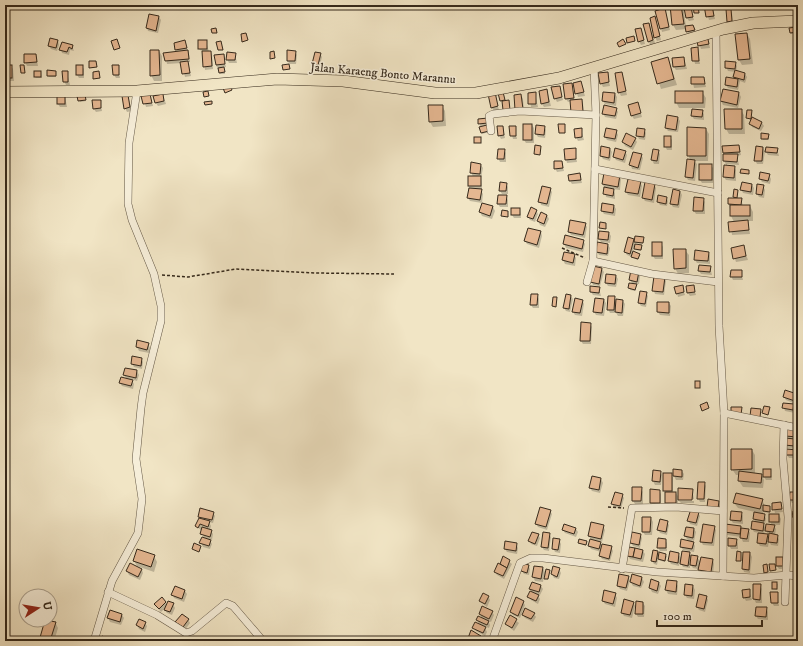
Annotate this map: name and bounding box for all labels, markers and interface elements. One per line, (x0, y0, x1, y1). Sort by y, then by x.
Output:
street label: Jalan Karaeng Bonto Marannu (309, 60, 456, 87)
north arrow (18, 588, 58, 628)
text: U (39, 601, 55, 612)
scale bar (657, 602, 762, 628)
text: 100 m (663, 609, 692, 624)

